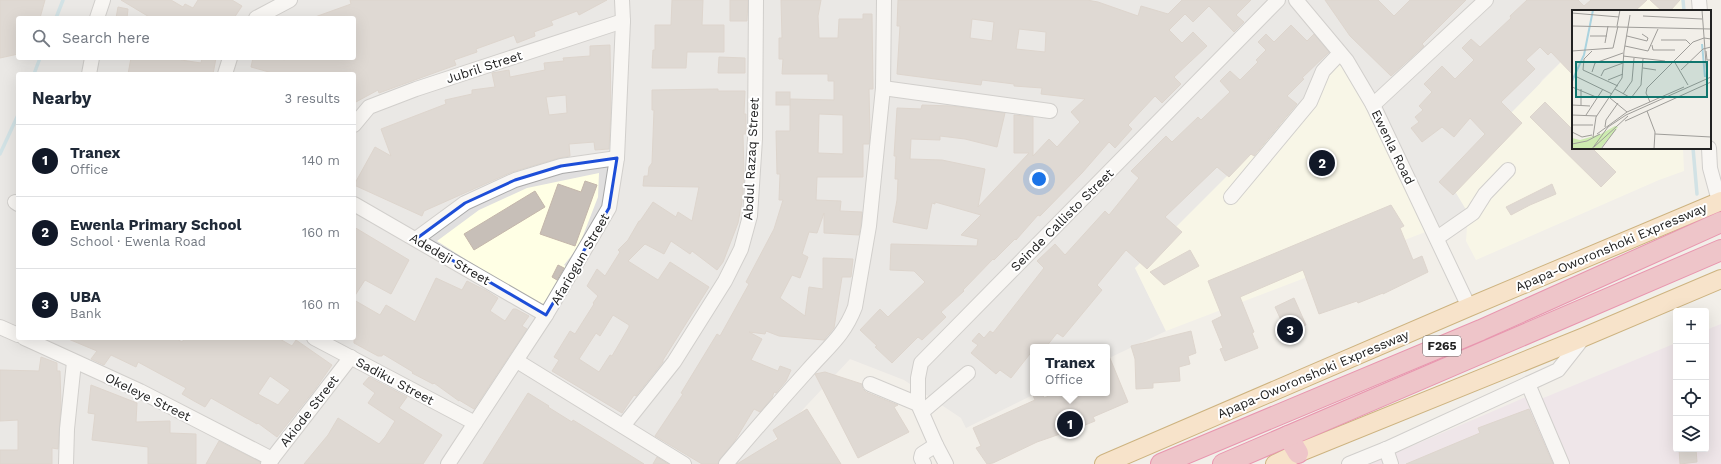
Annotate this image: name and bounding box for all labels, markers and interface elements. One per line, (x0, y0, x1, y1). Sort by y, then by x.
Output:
inset map (1572, 10, 1711, 149)
search box (16, 16, 356, 60)
icon: search (30, 27, 52, 49)
text: Search here (62, 29, 150, 47)
street label: Jubril Street (444, 47, 525, 86)
text: Nearby (32, 88, 91, 108)
text: 3 results (285, 91, 340, 106)
street label: Abdul Razaq Street (740, 97, 762, 221)
street label: Ewenla Road (1368, 107, 1418, 187)
text: Tranex (70, 144, 120, 162)
pin: 2 (1309, 148, 1335, 178)
text: 1 (42, 153, 48, 168)
text: 140 m (302, 153, 340, 168)
text: Office (70, 162, 108, 177)
street label: Seinde Callisto Street (1008, 165, 1117, 274)
your location (1029, 169, 1049, 189)
street label: Apapa-Oworonshoki Expressway (1513, 200, 1709, 294)
street label: Afariogun Street (548, 210, 613, 308)
text: Ewenla Primary School (70, 216, 241, 234)
text: 2 (41, 225, 49, 240)
text: 160 m (302, 225, 340, 240)
street label: Adedeji Street (407, 230, 493, 288)
text: School · Ewenla Road (70, 234, 206, 249)
text: UBA (70, 288, 101, 306)
text: 3 (41, 297, 49, 312)
text: 160 m (302, 297, 340, 312)
text: Bank (70, 306, 101, 321)
map controls (1673, 308, 1709, 452)
button: + (1673, 308, 1709, 344)
pin: 3 (1277, 315, 1303, 345)
street label: Apapa-Oworonshoki Expressway (1215, 327, 1411, 421)
road number: F265 (1423, 336, 1461, 356)
popup (1030, 344, 1110, 396)
button: − (1673, 344, 1709, 380)
street label: Sadiku Street (353, 354, 437, 408)
text: Tranex (1045, 354, 1095, 372)
street label: Okeleye Street (103, 370, 194, 424)
street label: Akiode Street (276, 372, 342, 450)
text: Office (1045, 372, 1083, 387)
button: locate (1673, 380, 1709, 416)
pin: 1 (1057, 409, 1083, 439)
button: layers (1673, 416, 1709, 452)

